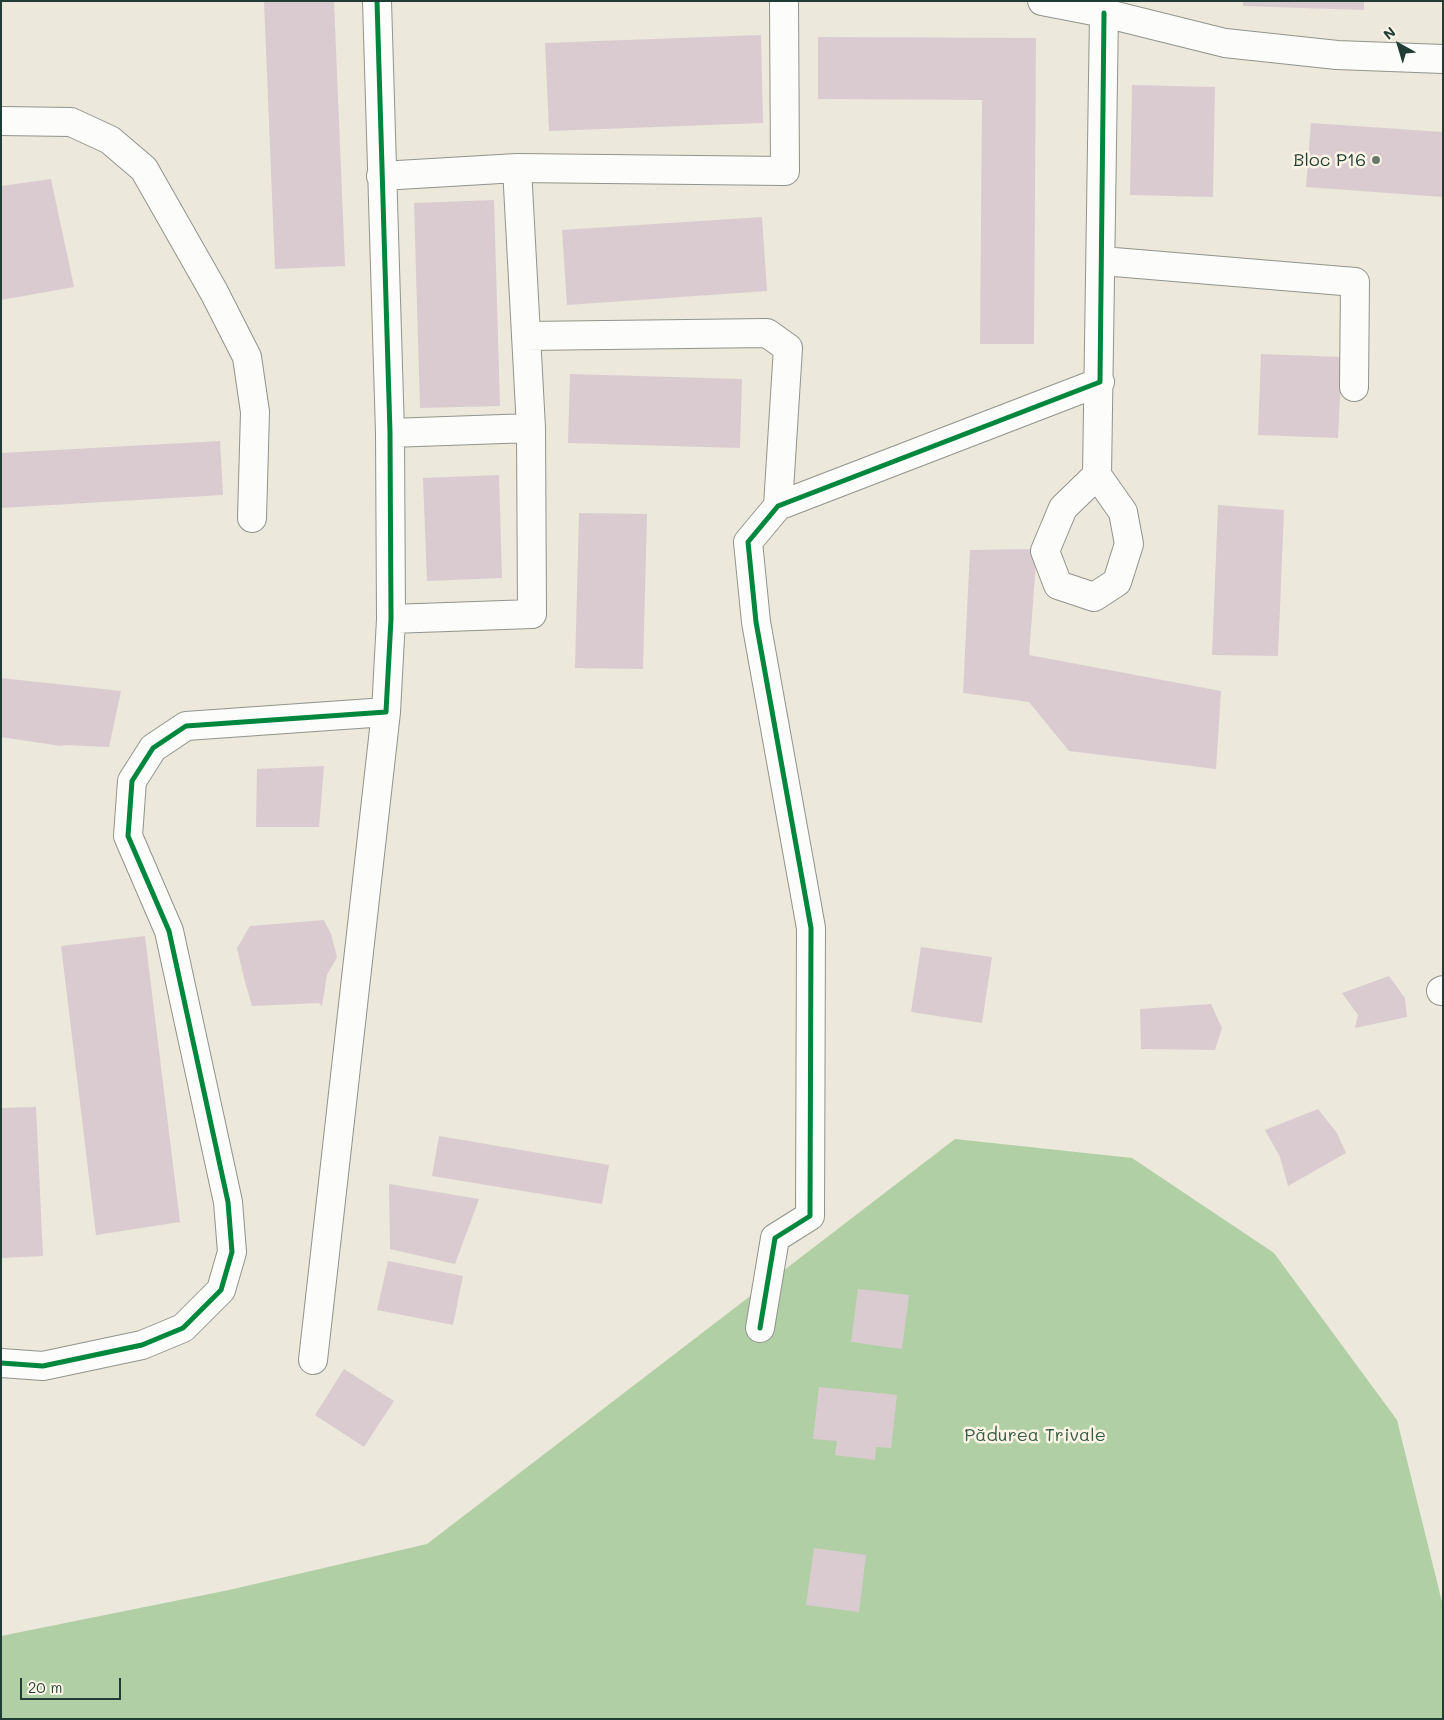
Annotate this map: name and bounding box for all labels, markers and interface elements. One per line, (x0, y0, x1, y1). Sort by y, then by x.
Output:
north arrow (1374, 20, 1424, 70)
text: N (1379, 22, 1399, 44)
place label: Bloc P16 (1293, 149, 1366, 171)
marker: Bloc P16 (1370, 154, 1382, 166)
park label: Pădurea Trivale (964, 1424, 1106, 1446)
scale bar (22, 1668, 124, 1700)
text: 20 m (28, 1677, 62, 1697)

